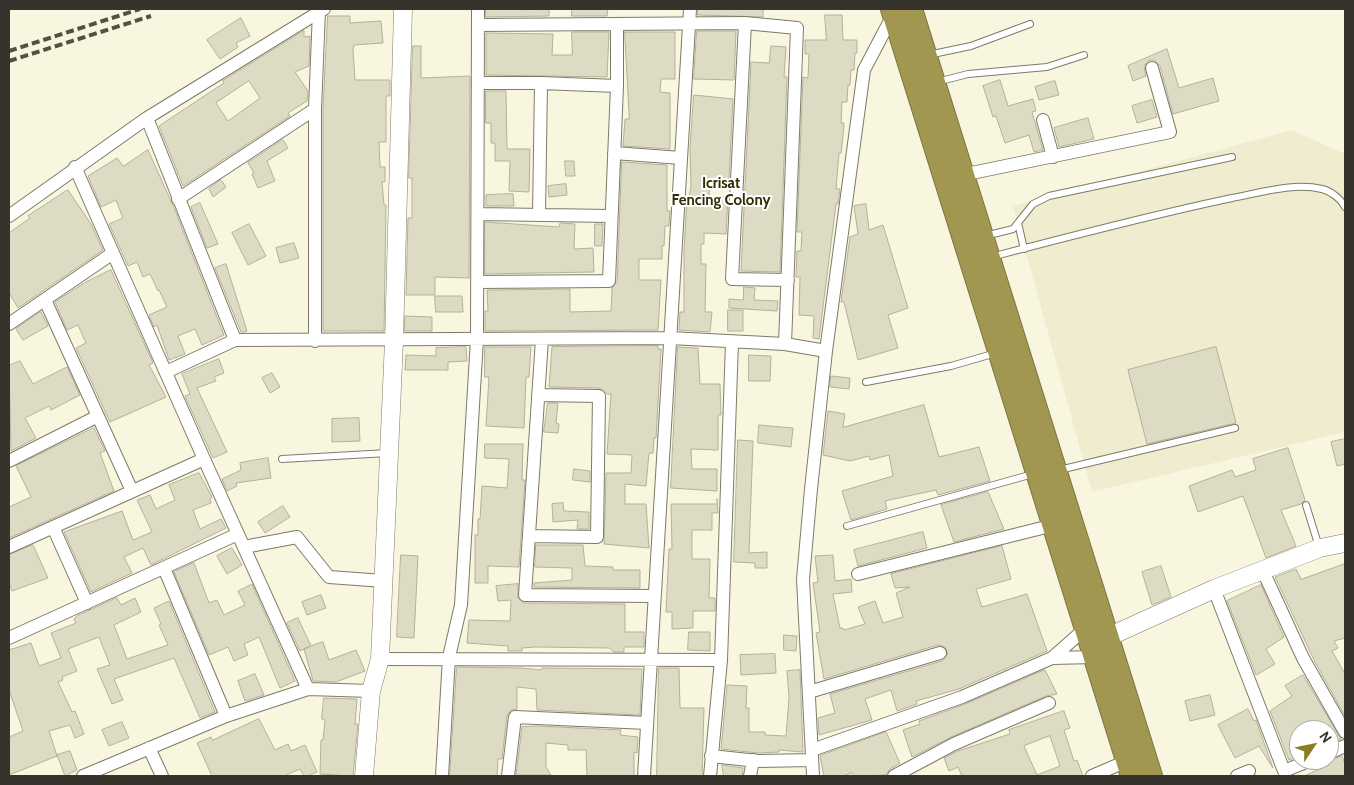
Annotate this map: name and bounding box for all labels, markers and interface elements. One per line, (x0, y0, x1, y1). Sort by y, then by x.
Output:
district label: Icrisat Fencing Colony (672, 175, 770, 210)
north arrow (1289, 720, 1339, 770)
text: N (1315, 728, 1336, 746)

